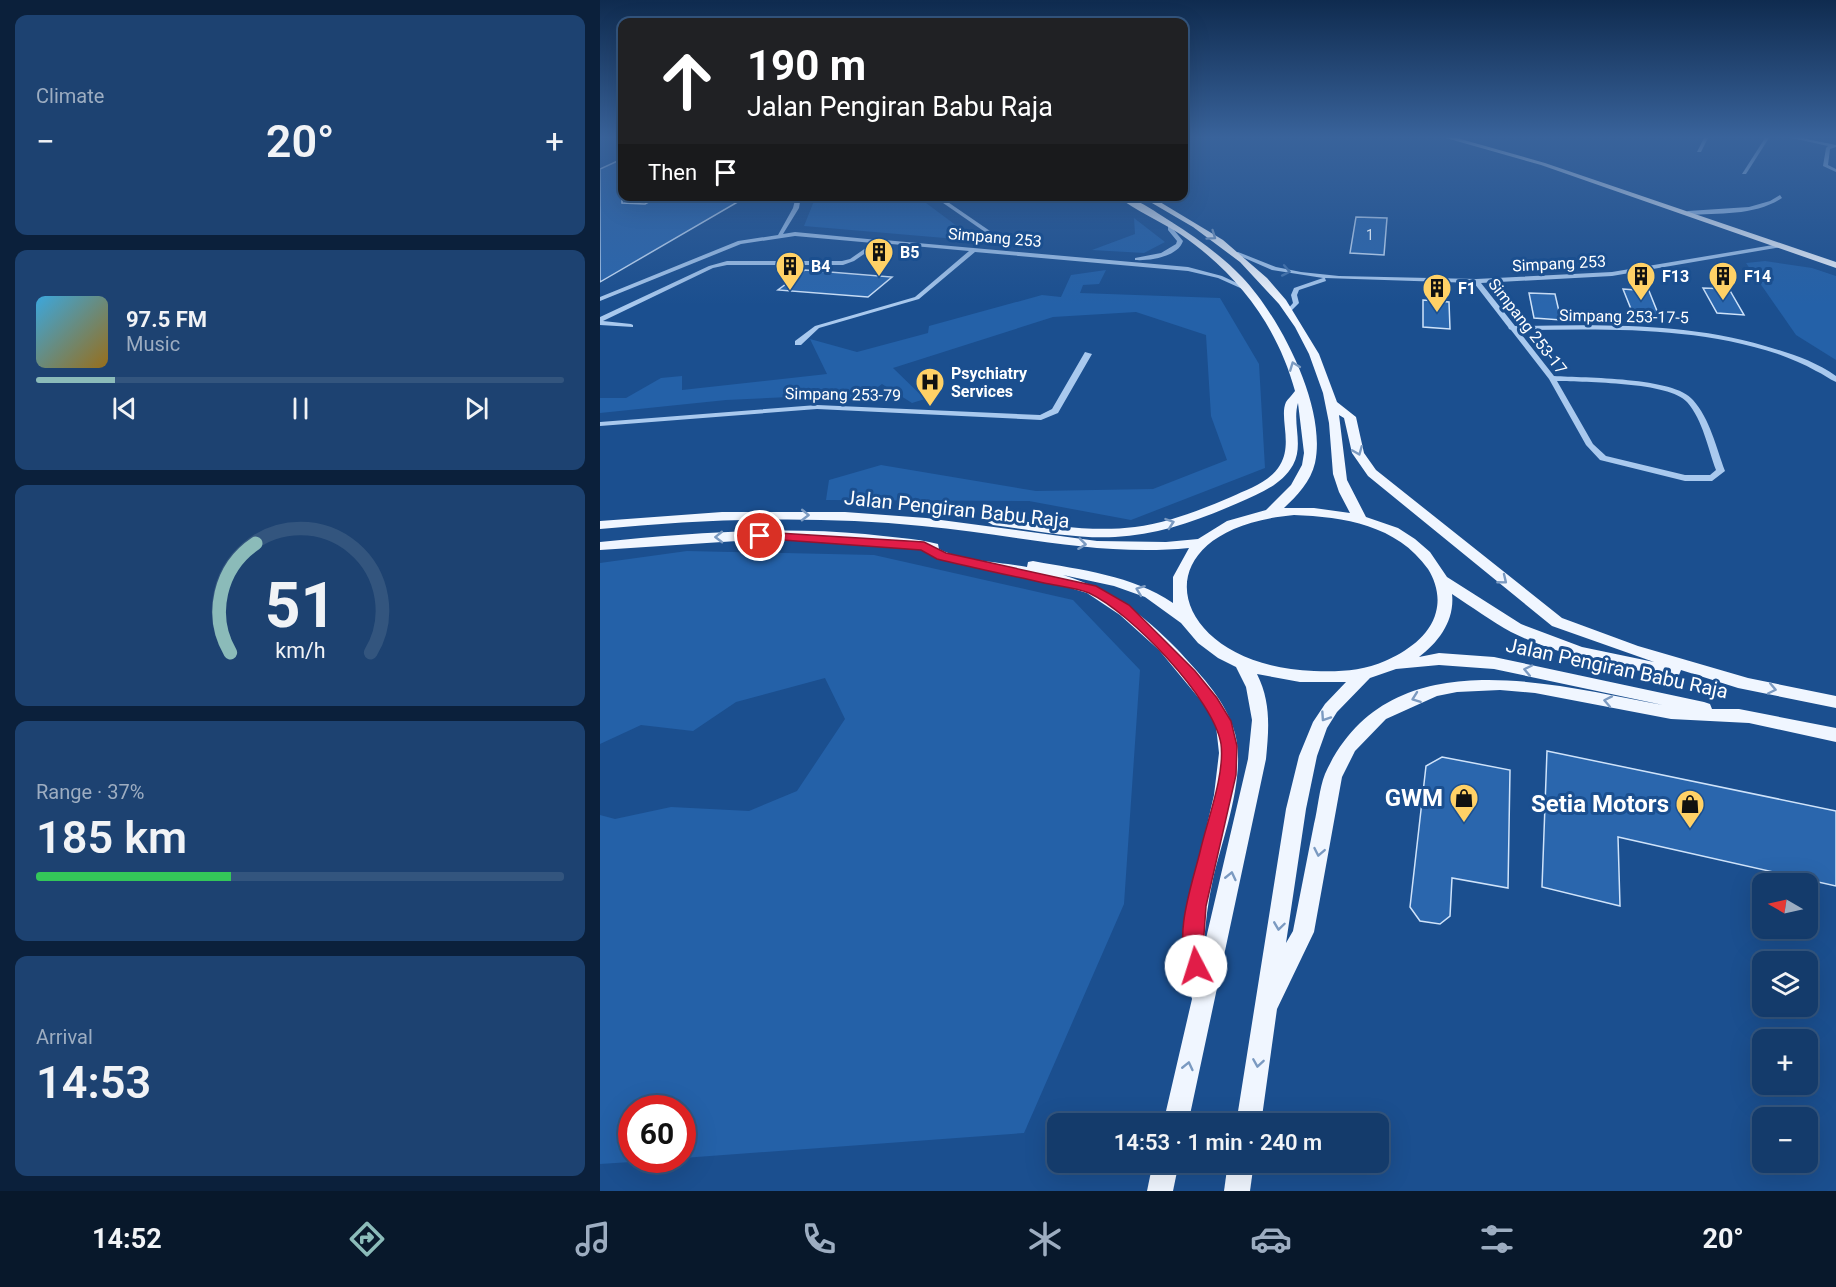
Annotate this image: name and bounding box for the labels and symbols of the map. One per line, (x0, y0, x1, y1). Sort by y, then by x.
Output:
street label: Simpang 253 (947, 224, 1043, 251)
house number: 1 (1366, 227, 1374, 243)
one-way arrow (1206, 229, 1217, 240)
building icon: B5 (863, 236, 895, 278)
place label: B5 (900, 243, 919, 262)
building icon: B4 (774, 250, 806, 292)
street label: Simpang 253 (1512, 252, 1606, 275)
place label: B4 (811, 257, 830, 276)
building icon: F13 (1625, 260, 1657, 302)
building icon: F14 (1707, 260, 1739, 302)
one-way arrow (1281, 264, 1291, 277)
place label: F13 (1662, 267, 1689, 286)
place label: F14 (1744, 267, 1771, 286)
building icon: F1 (1421, 272, 1453, 314)
street label: Simpang 253-17 (1484, 275, 1571, 378)
place label: F1 (1458, 279, 1476, 298)
street label: Simpang 253-17-5 (1559, 306, 1689, 327)
one-way arrow (1288, 361, 1301, 372)
place label: Psychiatry Services (951, 364, 1028, 401)
hospital icon: Psychiatry Services (914, 366, 946, 408)
street label: Simpang 253-79 (785, 384, 901, 405)
one-way arrow (1351, 445, 1363, 456)
street label: Jalan Pengiran Babu Raja (843, 485, 1071, 533)
one-way arrow (801, 509, 810, 522)
pin (734, 510, 785, 561)
one-way arrow (1164, 517, 1175, 530)
one-way arrow (714, 531, 723, 543)
one-way arrow (1078, 537, 1087, 549)
one-way arrow (1496, 573, 1507, 584)
one-way arrow (1135, 584, 1146, 597)
street label: Jalan Pengiran Babu Raja (1504, 633, 1730, 703)
one-way arrow (1523, 664, 1533, 677)
one-way arrow (1767, 682, 1777, 695)
one-way arrow (1411, 690, 1422, 703)
one-way arrow (1603, 695, 1613, 708)
one-way arrow (1321, 710, 1332, 721)
shop icon: GWM (1448, 782, 1480, 824)
place label: GWM (1385, 784, 1443, 812)
shop icon: Setia Motors (1674, 788, 1706, 830)
place label: Setia Motors (1531, 790, 1669, 818)
one-way arrow (1313, 846, 1326, 856)
one-way arrow (1224, 871, 1237, 881)
north arrow (1752, 873, 1818, 939)
one-way arrow (1273, 922, 1285, 931)
position arrow (1164, 934, 1228, 998)
one-way arrow (1252, 1058, 1264, 1068)
one-way arrow (1181, 1062, 1194, 1072)
speed limit sign: 60 (618, 1095, 696, 1173)

